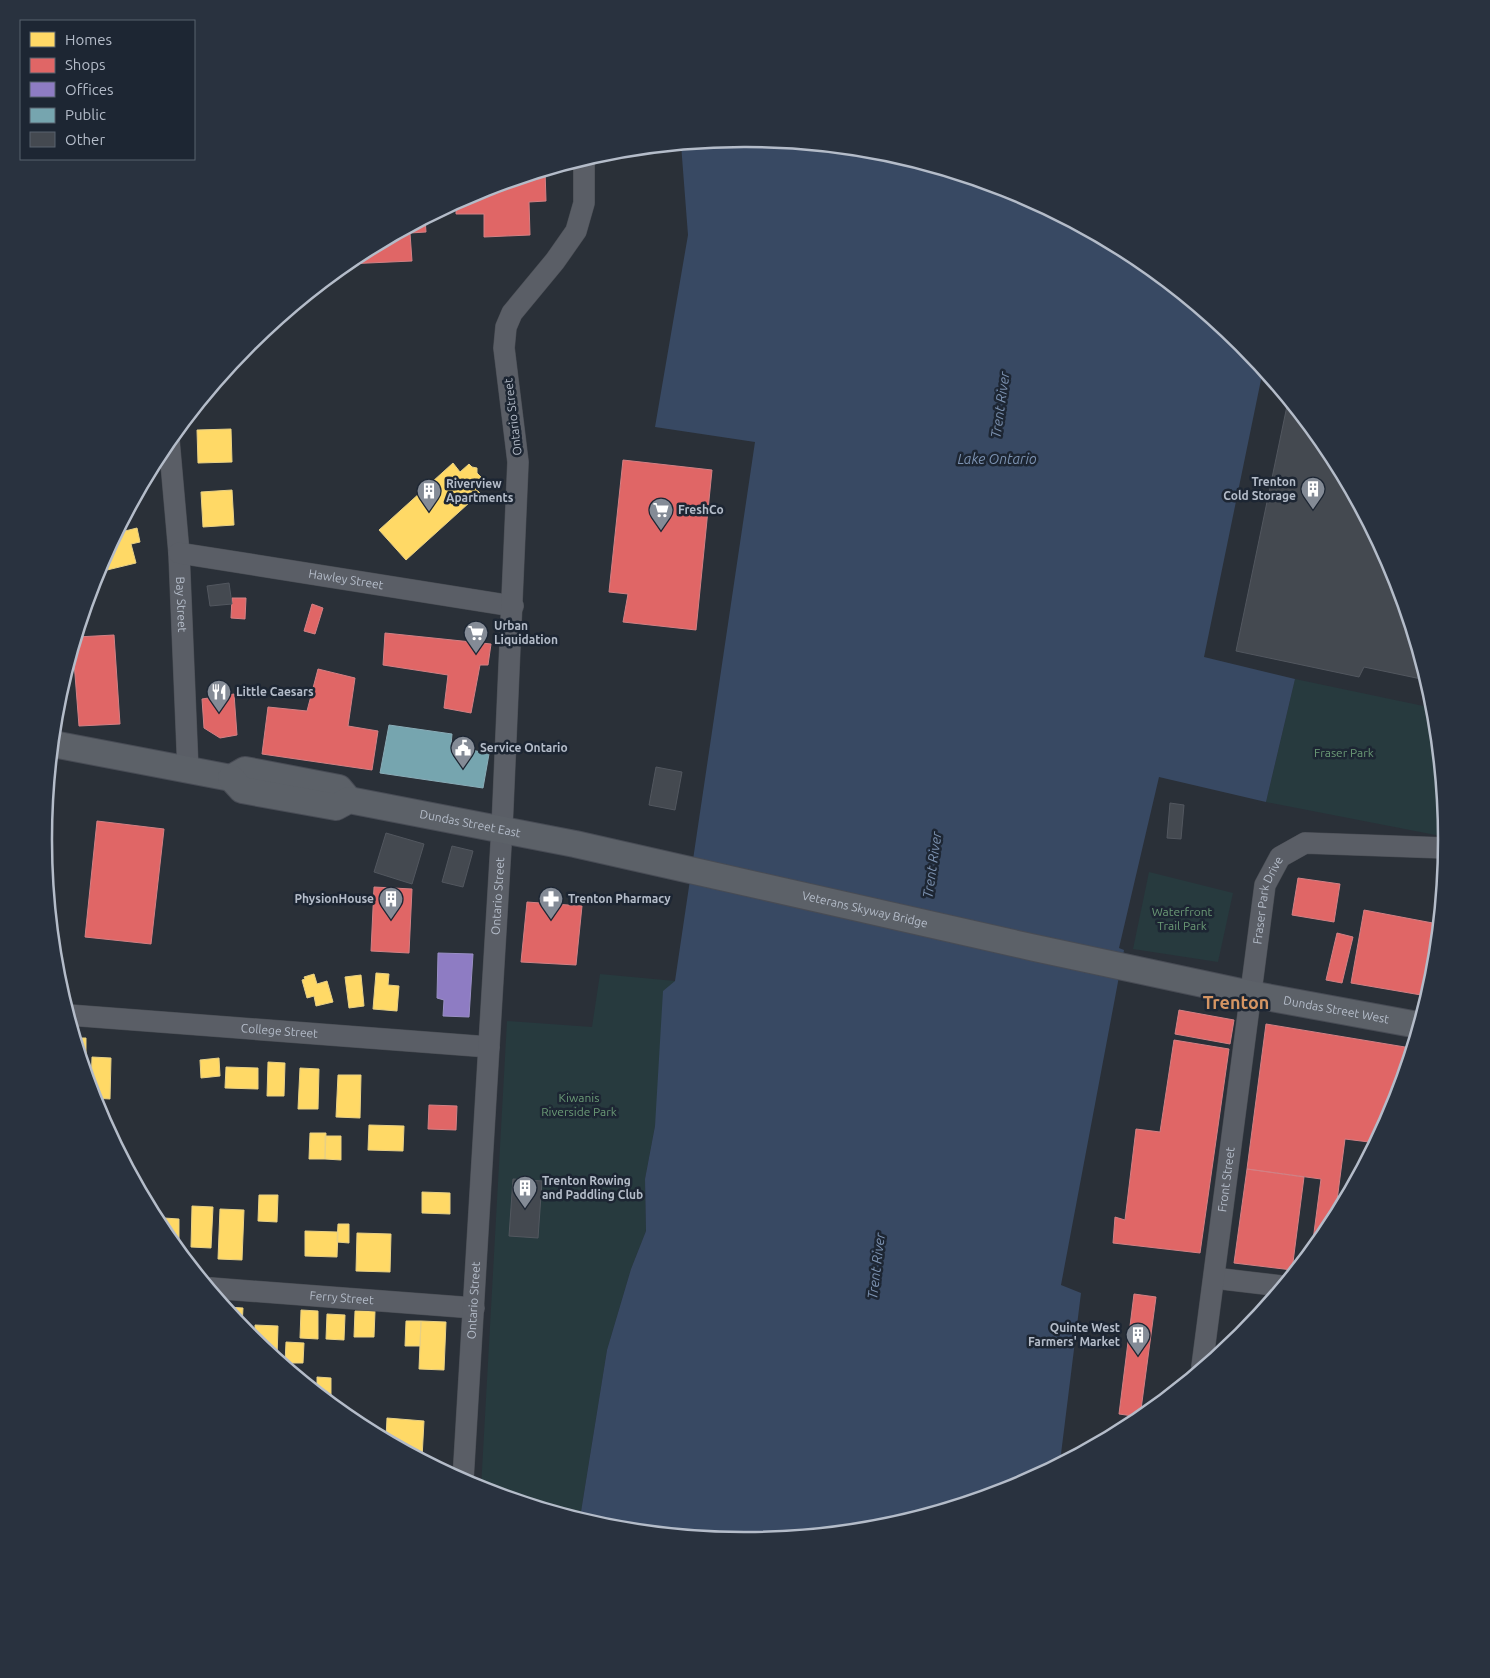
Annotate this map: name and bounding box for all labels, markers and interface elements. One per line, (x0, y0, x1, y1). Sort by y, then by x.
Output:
legend (20, 20, 195, 160)
text: Homes (65, 31, 112, 48)
text: Shops (65, 56, 106, 73)
text: Offices (65, 81, 113, 98)
text: Public (65, 106, 106, 123)
text: Other (65, 131, 105, 148)
water label: Trent River (987, 370, 1013, 439)
street label: Ontario Street (501, 377, 524, 456)
water label: Lake Ontario (958, 451, 1037, 467)
place label: Trenton Cold Storage (1223, 475, 1296, 502)
building icon: Trenton Cold Storage (1300, 476, 1326, 510)
place label: Riverview Apartments (446, 477, 514, 504)
building icon: Riverview Apartments (416, 478, 442, 512)
supermarket icon: FreshCo (648, 497, 674, 531)
place label: FreshCo (678, 503, 724, 516)
street label: Hawley Street (308, 567, 385, 591)
street label: Bay Street (174, 576, 189, 633)
place label: Urban Liquidation (494, 619, 558, 646)
supermarket icon: Urban Liquidation (463, 620, 489, 654)
restaurant icon: Little Caesars (206, 679, 232, 713)
place label: Little Caesars (236, 685, 314, 698)
public building icon: Service Ontario (450, 735, 476, 769)
place label: Service Ontario (480, 741, 568, 754)
park label: Fraser Park (1314, 746, 1374, 759)
street label: Dundas Street East (419, 807, 522, 839)
water label: Trent River (919, 830, 945, 899)
street label: Fraser Park Drive (1250, 854, 1285, 945)
street label: Ontario Street (489, 856, 506, 935)
building icon: PhysionHouse (378, 886, 404, 920)
pharmacy icon: Trenton Pharmacy (538, 886, 564, 920)
street label: Veterans Skyway Bridge (801, 889, 929, 930)
place label: PhysionHouse (294, 892, 374, 905)
place label: Trenton Pharmacy (568, 892, 671, 905)
park label: Waterfront Trail Park (1152, 905, 1213, 932)
district label: Trenton (1203, 992, 1269, 1012)
street label: Dundas Street West (1282, 993, 1390, 1026)
street label: College Street (240, 1021, 319, 1040)
park label: Kiwanis Riverside Park (541, 1091, 617, 1118)
street label: Front Street (1215, 1146, 1237, 1213)
place label: Trenton Rowing and Paddling Club (542, 1174, 643, 1201)
building icon: Trenton Rowing and Paddling Club (512, 1175, 538, 1209)
water label: Trent River (864, 1231, 888, 1300)
street label: Ontario Street (464, 1261, 482, 1340)
street label: Ferry Street (309, 1289, 375, 1306)
place label: Quinte West Farmers' Market (1028, 1321, 1120, 1348)
building icon: Quinte West Farmers' Market (1125, 1322, 1151, 1356)

